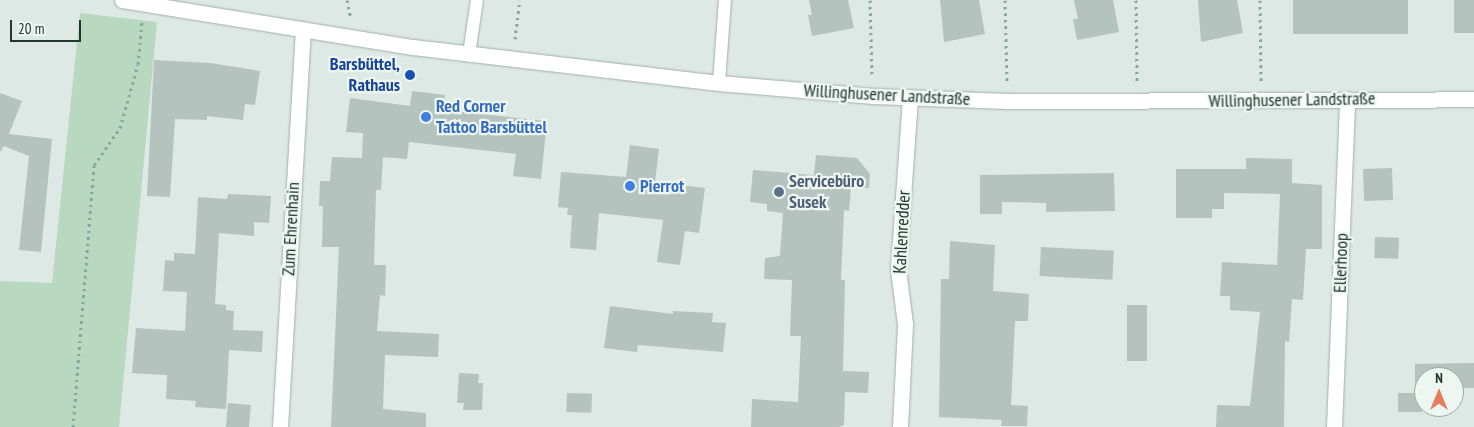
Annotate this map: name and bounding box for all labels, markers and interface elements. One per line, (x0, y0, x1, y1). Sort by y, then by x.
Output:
scale bar (12, 10, 84, 42)
text: 20 m (18, 19, 44, 38)
place label: Barsbüttel, Rathaus (330, 54, 400, 96)
marker: Barsbüttel, Rathaus (404, 69, 416, 81)
street label: Willinghusener Landstraße (803, 80, 971, 110)
street label: Willinghusener Landstraße (1208, 88, 1376, 112)
place label: Red Corner Tattoo Barsbüttel (436, 96, 547, 138)
marker: Red Corner Tattoo Barsbüttel (420, 111, 432, 123)
place label: Servicebüro Susek (789, 171, 864, 213)
place label: Pierrot (640, 175, 684, 197)
marker: Pierrot (624, 180, 636, 192)
street label: Zum Ehrenhain (278, 182, 304, 276)
marker: Servicebüro Susek (773, 186, 785, 198)
street label: Kahlenredder (889, 190, 915, 274)
street label: Ellerhoop (1329, 233, 1353, 293)
north arrow (1414, 367, 1464, 417)
text: N (1435, 369, 1443, 387)

